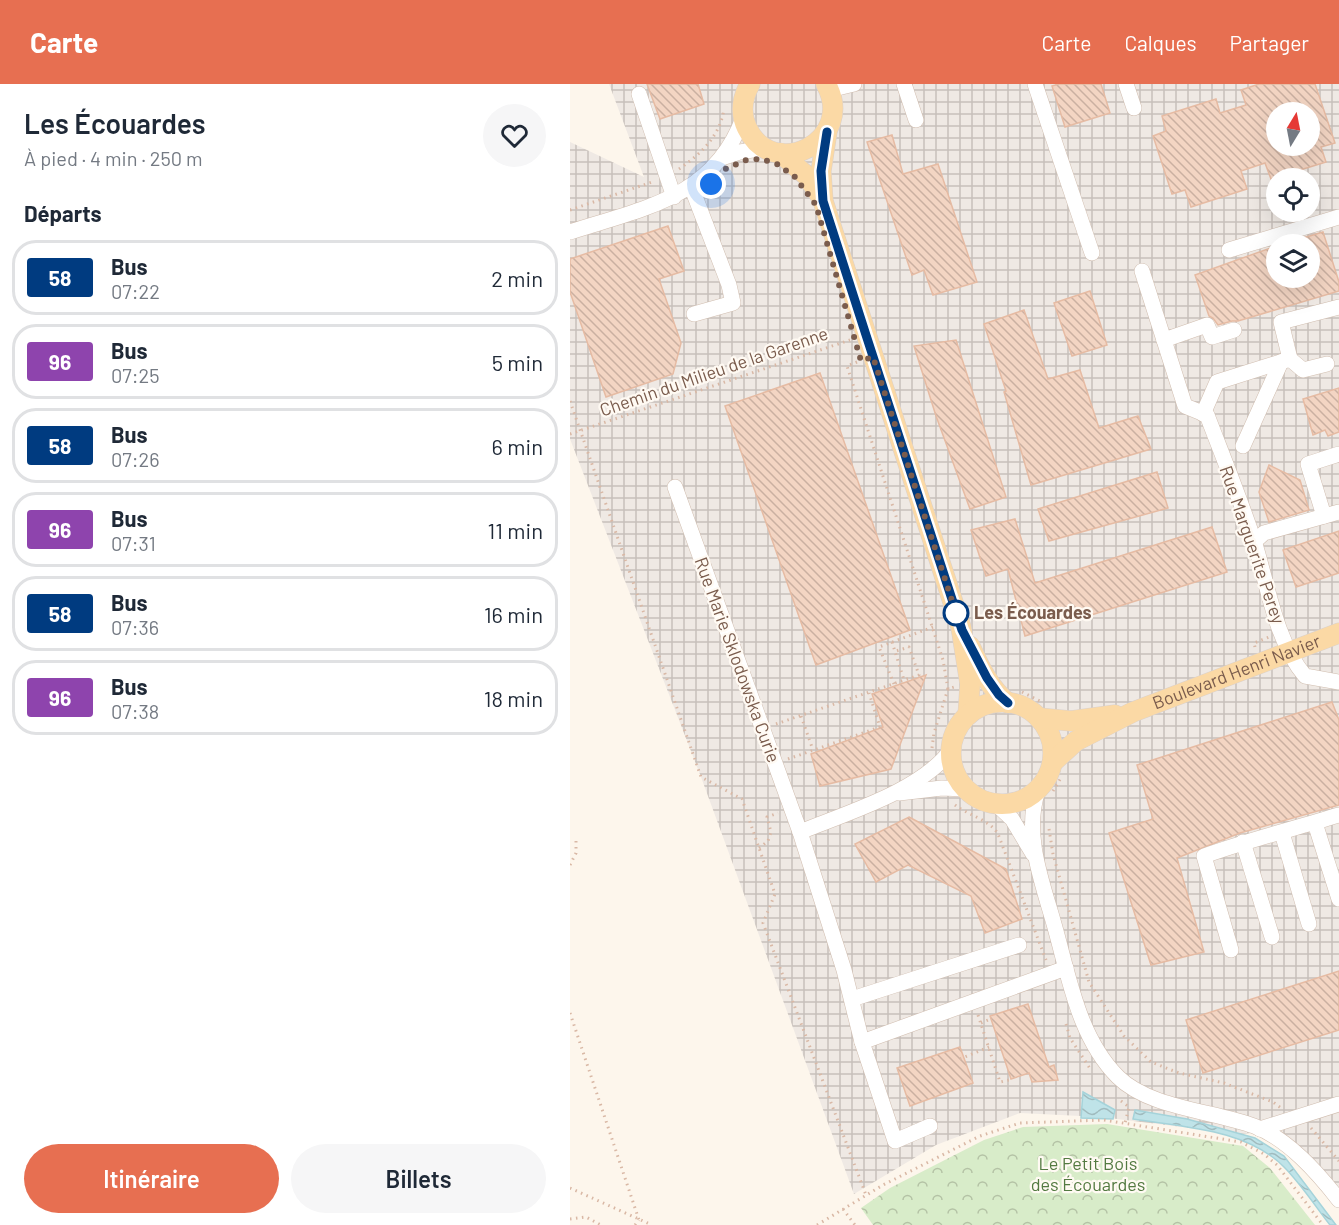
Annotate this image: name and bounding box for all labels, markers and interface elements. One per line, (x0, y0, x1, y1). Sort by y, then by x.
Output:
text: Carte (30, 25, 98, 59)
text: Carte (1042, 30, 1091, 55)
text: Calques (1124, 30, 1197, 55)
text: Partager (1230, 30, 1309, 55)
north arrow (1266, 102, 1320, 156)
map controls (1266, 102, 1320, 288)
button: heart (483, 104, 546, 167)
text: Les Écouardes (24, 106, 206, 140)
text: À pied · 4 min · 250 m (24, 146, 203, 170)
button: locate (1266, 168, 1320, 222)
your location (696, 169, 726, 199)
text: Départs (24, 200, 102, 226)
button: layers (1266, 234, 1320, 288)
text: Bus (111, 253, 148, 279)
text: 58 (49, 265, 71, 290)
text: 2 min (491, 265, 543, 291)
text: 07:22 (111, 279, 160, 303)
street label: Chemin du Milieu de la Garenne (597, 322, 831, 421)
text: Bus (111, 337, 148, 363)
text: 96 (49, 349, 71, 374)
text: 5 min (492, 349, 543, 375)
text: 07:25 (111, 363, 160, 387)
text: Bus (111, 421, 148, 447)
text: 58 (49, 433, 71, 458)
text: 6 min (492, 433, 543, 459)
text: 07:26 (111, 447, 160, 471)
street label: Rue Marguerite Perey (1216, 463, 1290, 627)
text: Bus (111, 505, 148, 531)
text: 96 (49, 517, 71, 542)
text: 11 min (487, 517, 543, 543)
text: 07:31 (111, 531, 156, 555)
street label: Rue Marie Sklodowska Curie (690, 554, 785, 765)
text: Bus (111, 589, 148, 615)
marker: Les Écouardes (943, 600, 969, 626)
text: 58 (49, 601, 71, 626)
text: 16 min (484, 601, 543, 627)
place label: Les Écouardes (974, 601, 1092, 623)
text: 07:36 (111, 615, 159, 639)
street label: Boulevard Henri Navier (1149, 629, 1324, 714)
text: Bus (111, 673, 148, 699)
text: 96 (49, 685, 71, 710)
text: 18 min (484, 685, 543, 711)
text: 07:38 (111, 699, 159, 723)
button: Itinéraire (24, 1144, 279, 1213)
button: Billets (291, 1144, 546, 1213)
park label: Le Petit Bois des Écouardes (1031, 1152, 1145, 1195)

